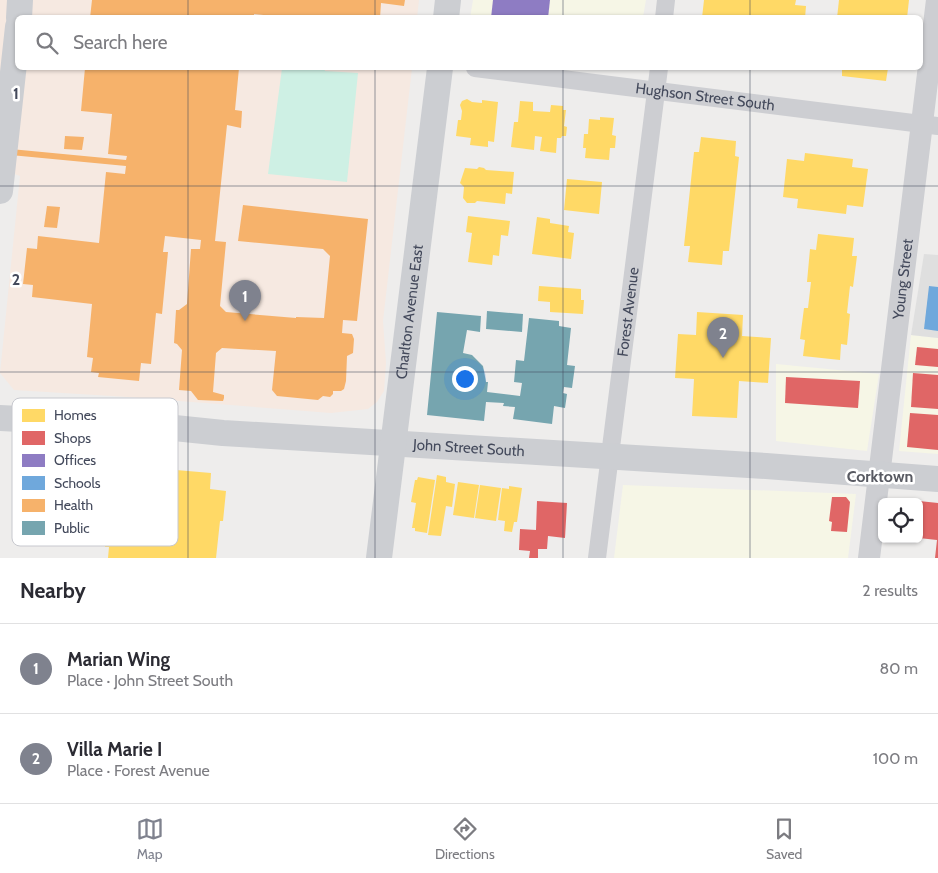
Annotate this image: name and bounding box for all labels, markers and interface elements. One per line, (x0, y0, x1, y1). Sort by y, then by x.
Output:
search box (15, 15, 923, 70)
icon: search (33, 29, 61, 57)
text: Search here (73, 31, 167, 54)
street label: Hughson Street South (635, 79, 776, 114)
text: 1 (13, 84, 19, 103)
street label: Young Street (889, 238, 917, 321)
street label: Charlton Avenue East (392, 244, 427, 380)
street label: Forest Avenue (614, 266, 643, 358)
text: 2 (12, 270, 20, 289)
pin: 1 (229, 280, 261, 321)
pin: 2 (707, 317, 739, 358)
your location (452, 366, 478, 392)
legend (12, 398, 178, 546)
text: Homes (54, 406, 97, 424)
text: Shops (54, 429, 91, 447)
street label: John Street South (412, 436, 525, 460)
text: Offices (54, 451, 96, 469)
district label: Corktown (847, 467, 913, 486)
text: Schools (54, 474, 101, 492)
text: Health (54, 496, 93, 514)
map controls (878, 498, 923, 543)
button: locate (878, 498, 923, 543)
text: Public (54, 519, 90, 537)
text: Nearby (20, 578, 86, 603)
text: 2 results (862, 581, 918, 600)
text: Marian Wing (67, 648, 170, 671)
text: 1 (33, 659, 39, 678)
text: 80 m (880, 659, 918, 678)
text: Place · John Street South (67, 671, 233, 690)
text: Villa Marie I (67, 738, 162, 761)
text: 2 (32, 749, 40, 768)
text: 100 m (873, 749, 918, 768)
text: Place · Forest Avenue (67, 761, 210, 780)
tab: Map (136, 815, 164, 863)
tab: Directions (435, 815, 495, 863)
tab: Saved (766, 815, 802, 863)

